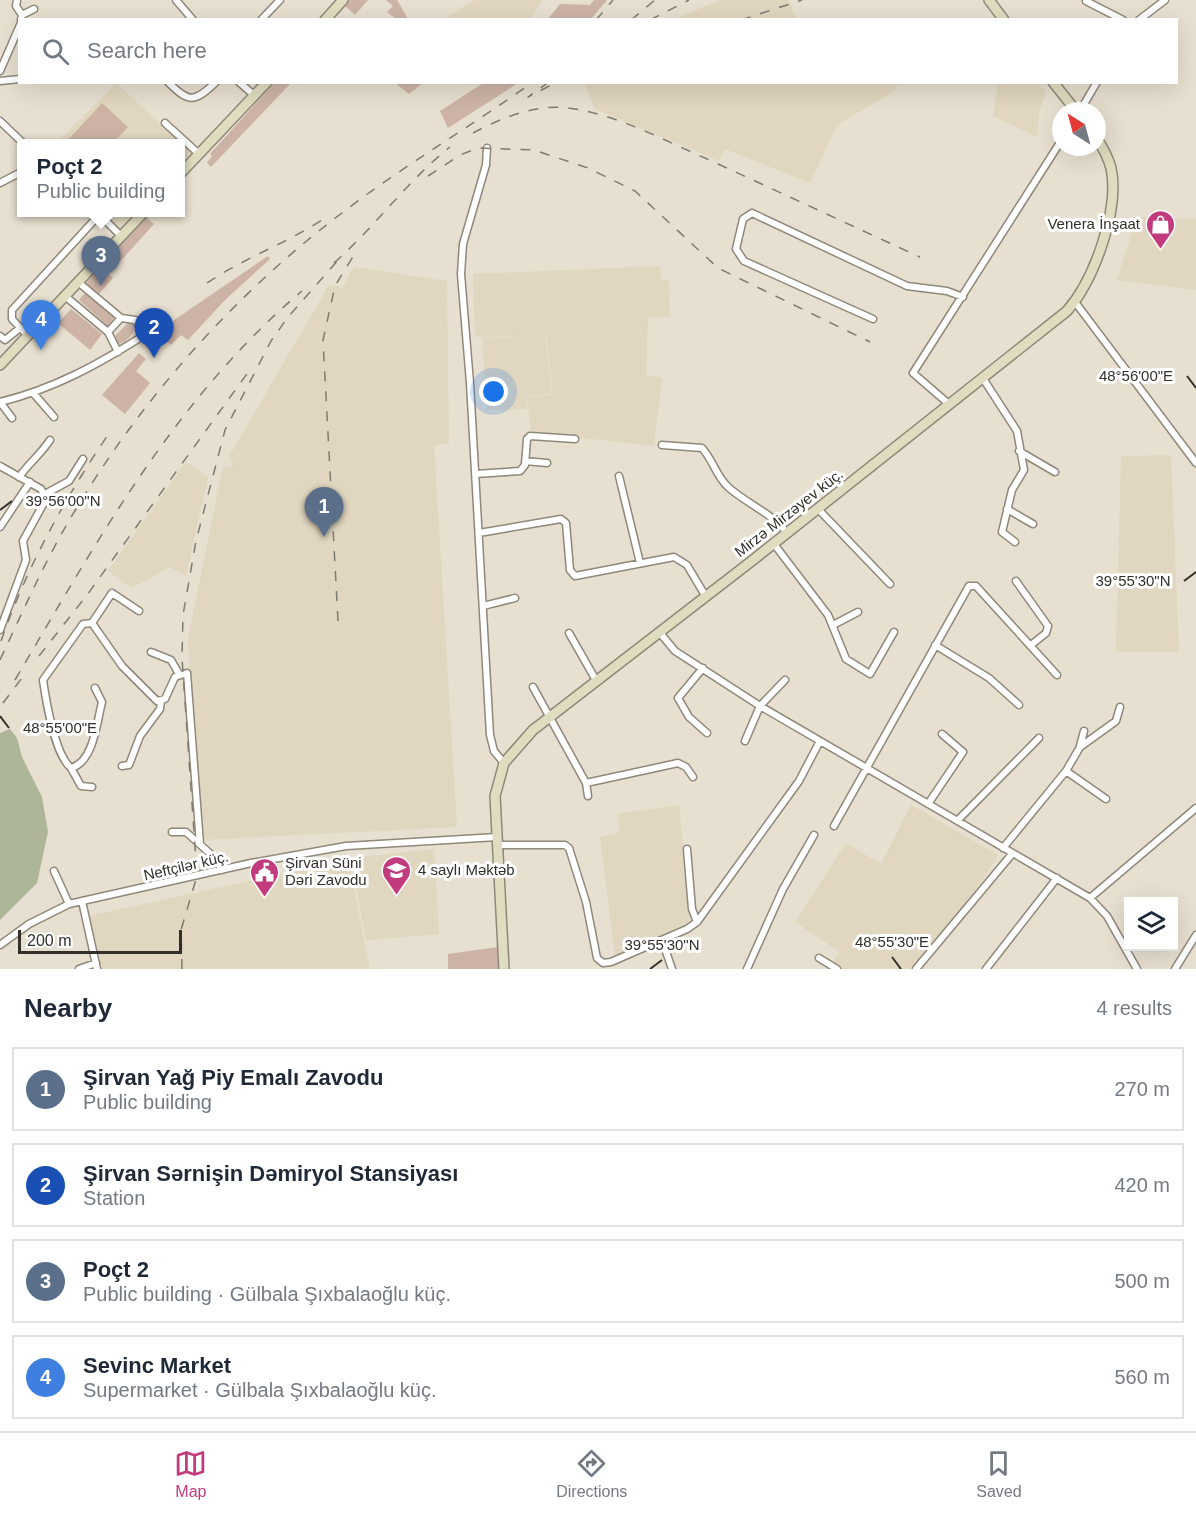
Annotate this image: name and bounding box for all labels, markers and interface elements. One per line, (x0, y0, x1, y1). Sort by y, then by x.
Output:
search box (18, 18, 1178, 84)
icon: search (39, 35, 72, 68)
text: Search here (87, 38, 207, 63)
north arrow (1052, 102, 1106, 156)
popup (17, 139, 185, 217)
text: Poçt 2 (37, 154, 103, 179)
text: Public building (37, 180, 165, 202)
shop icon: Venera İnşaat (1145, 208, 1177, 250)
place label: Venera İnşaat (1047, 215, 1141, 232)
pin: 3 (82, 236, 120, 286)
pin: 4 (22, 300, 60, 350)
pin: 2 (134, 308, 174, 358)
text: 48°56'00"E (1099, 367, 1173, 384)
your location (479, 377, 508, 406)
street label: Mirzə Mirzəyev küç. (731, 465, 846, 560)
pin: 1 (304, 488, 344, 537)
text: 39°56'00"N (25, 492, 101, 509)
text: 39°55'30"N (1095, 572, 1171, 589)
text: 48°55'00"E (23, 719, 97, 736)
street label: Neftçilər küç. (142, 847, 230, 884)
place label: Şirvan Süni Dəri Zavodu (285, 854, 367, 888)
school or university icon: 4 saylı Məktəb (381, 854, 413, 896)
public building icon: Şirvan Süni Dəri Zavodu (248, 856, 280, 898)
place label: 4 saylı Məktəb (418, 861, 515, 878)
map controls (1124, 897, 1178, 951)
button: layers (1124, 897, 1178, 951)
scale bar (18, 927, 182, 954)
text: 200 m (27, 932, 71, 949)
text: 48°55'30"E (855, 933, 929, 950)
text: 39°55'30"N (624, 936, 700, 953)
text: Nearby (24, 993, 112, 1023)
text: 4 results (1096, 997, 1172, 1019)
text: Şirvan Yağ Piy Emalı Zavodu (83, 1065, 383, 1090)
text: 1 (40, 1078, 51, 1100)
text: 270 m (1114, 1078, 1170, 1100)
text: Public building (83, 1091, 212, 1113)
text: Şirvan Sərnişin Dəmiryol Stansiyası (83, 1161, 458, 1186)
text: 2 (40, 1174, 51, 1196)
text: 420 m (1114, 1174, 1170, 1196)
text: Station (83, 1187, 145, 1209)
text: Poçt 2 (83, 1257, 149, 1282)
text: 3 (40, 1270, 51, 1292)
text: 500 m (1114, 1270, 1170, 1292)
text: Public building · Gülbala Şıxbalaoğlu küç. (83, 1283, 451, 1305)
text: Sevinc Market (83, 1353, 231, 1378)
text: 4 (40, 1366, 51, 1388)
text: 560 m (1114, 1366, 1170, 1388)
text: Supermarket · Gülbala Şıxbalaoğlu küç. (83, 1379, 437, 1401)
tab: Map (174, 1447, 207, 1501)
tab: Directions (556, 1447, 627, 1501)
tab: Saved (976, 1447, 1022, 1501)

